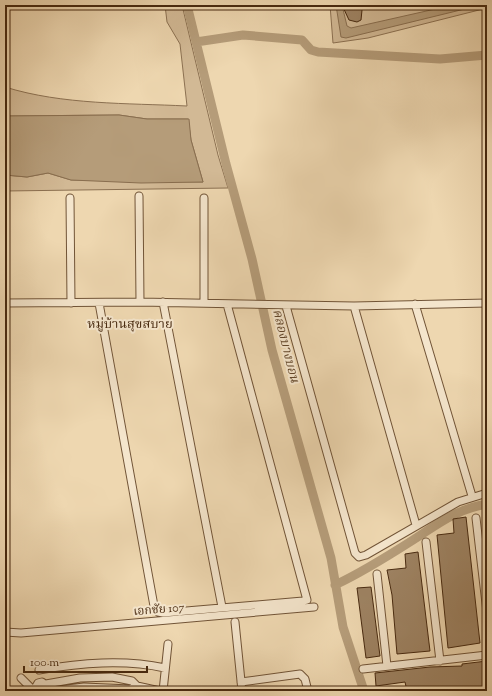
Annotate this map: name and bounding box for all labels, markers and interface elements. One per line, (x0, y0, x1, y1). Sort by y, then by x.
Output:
water label: คลองบางบอน (267, 307, 303, 385)
district label: หมู่บ้านสุขสบาย (87, 316, 173, 334)
street label: เอกชัย 107 (133, 599, 185, 621)
scale bar (24, 648, 147, 674)
text: 100 m (30, 654, 59, 672)

